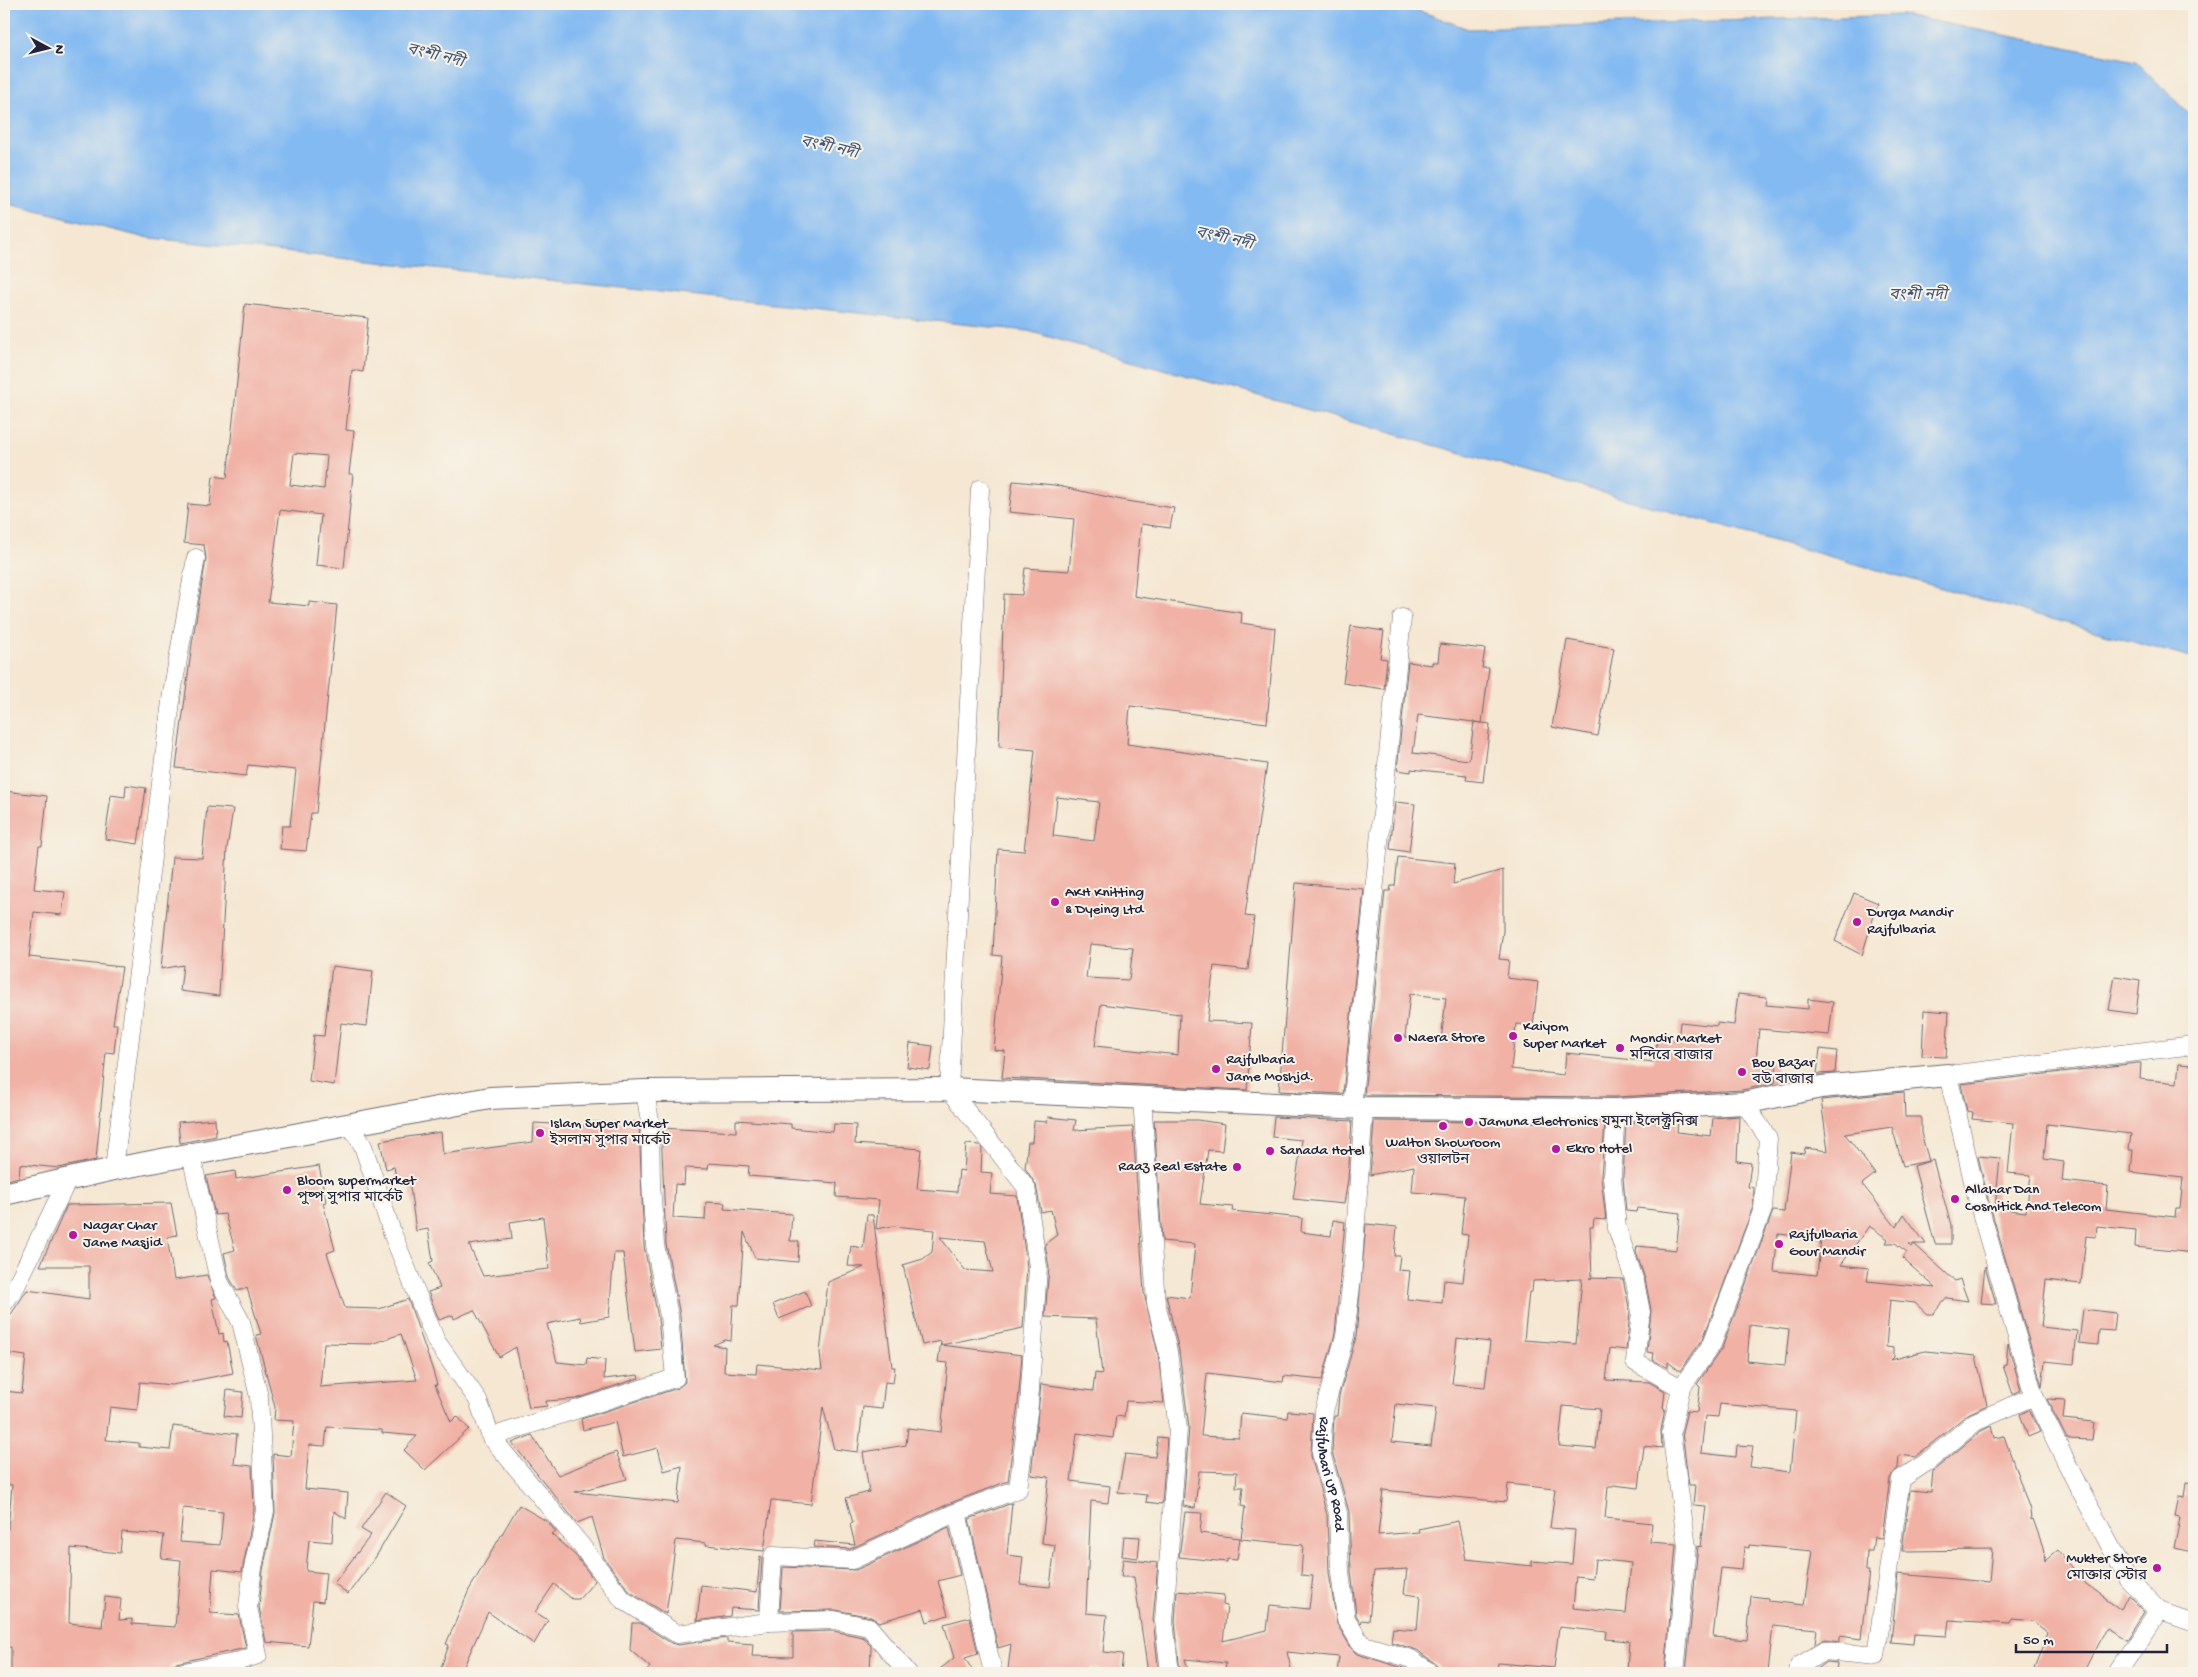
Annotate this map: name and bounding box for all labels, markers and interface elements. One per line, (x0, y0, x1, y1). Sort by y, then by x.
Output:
north arrow (22, 22, 72, 72)
water label: বংশী নদী (404, 38, 469, 74)
text: N (49, 44, 67, 55)
water label: বংশী নদী (798, 130, 863, 165)
water label: বংশী নদী (1193, 221, 1258, 256)
water label: বংশী নদী (1889, 284, 1950, 306)
place label: AKH Knitting & Dyeing Ltd (1065, 884, 1144, 919)
marker: AKH Knitting & Dyeing Ltd (1049, 896, 1061, 908)
place label: Durga Mandir Rajfulbaria (1866, 904, 1954, 939)
marker: Durga Mandir Rajfulbaria (1851, 916, 1863, 928)
place label: Kaiyom Super Market (1523, 1018, 1607, 1053)
place label: Naera Store (1408, 1029, 1485, 1047)
marker: Kaiyom Super Market (1507, 1030, 1519, 1042)
place label: Mondir Market মন্দিরে বাজার (1629, 1030, 1723, 1065)
marker: Naera Store (1392, 1032, 1404, 1044)
marker: Mondir Market মন্দিরে বাজার (1614, 1042, 1626, 1054)
place label: Rajfulbaria Jame Moshjd. (1226, 1051, 1314, 1086)
place label: Bou Bazar বউ বাজার (1751, 1054, 1816, 1089)
marker: Rajfulbaria Jame Moshjd. (1210, 1063, 1222, 1075)
marker: Bou Bazar বউ বাজার (1736, 1066, 1748, 1078)
place label: Jamuna Electronics যমুনা ইলেক্ট্রনিক্স (1479, 1112, 1699, 1131)
place label: Islam Super Market ইসলাম সুপার মার্কেট (549, 1115, 671, 1150)
marker: Jamuna Electronics যমুনা ইলেক্ট্রনিক্স (1463, 1116, 1475, 1128)
marker: Walton Showroom ওয়ালটন (1437, 1120, 1449, 1132)
marker: Islam Super Market ইসলাম সুপার মার্কেট (534, 1127, 546, 1139)
place label: Walton Showroom ওয়ালটন (1386, 1134, 1501, 1169)
place label: Ekro Hotel (1566, 1140, 1632, 1158)
place label: Sanada Hotel (1280, 1142, 1365, 1160)
marker: Ekro Hotel (1550, 1143, 1562, 1155)
marker: Sanada Hotel (1264, 1145, 1276, 1157)
place label: Raaz Real Estate (1118, 1158, 1227, 1176)
marker: Raaz Real Estate (1231, 1161, 1243, 1173)
place label: Bloom supermarket পুষ্প সুপার মার্কেট (296, 1172, 417, 1207)
place label: Allahar Dan Cosmitick And Telecom (1965, 1181, 2102, 1216)
marker: Bloom supermarket পুষ্প সুপার মার্কেট (281, 1184, 293, 1196)
marker: Allahar Dan Cosmitick And Telecom (1949, 1193, 1961, 1205)
place label: Nagar Char Jame Masjid (83, 1217, 163, 1252)
place label: Rajfulbaria Gour Mandir (1789, 1226, 1867, 1261)
marker: Nagar Char Jame Masjid (67, 1229, 79, 1241)
marker: Rajfulbaria Gour Mandir (1773, 1238, 1785, 1250)
street label: Rajfulbari UP Road (1312, 1416, 1348, 1533)
place label: Mukter Store মোক্তার স্টোর (2066, 1550, 2148, 1585)
marker: Mukter Store মোক্তার স্টোর (2151, 1562, 2163, 1574)
scale bar (2016, 1622, 2167, 1654)
text: 50 m (2023, 1632, 2054, 1650)

